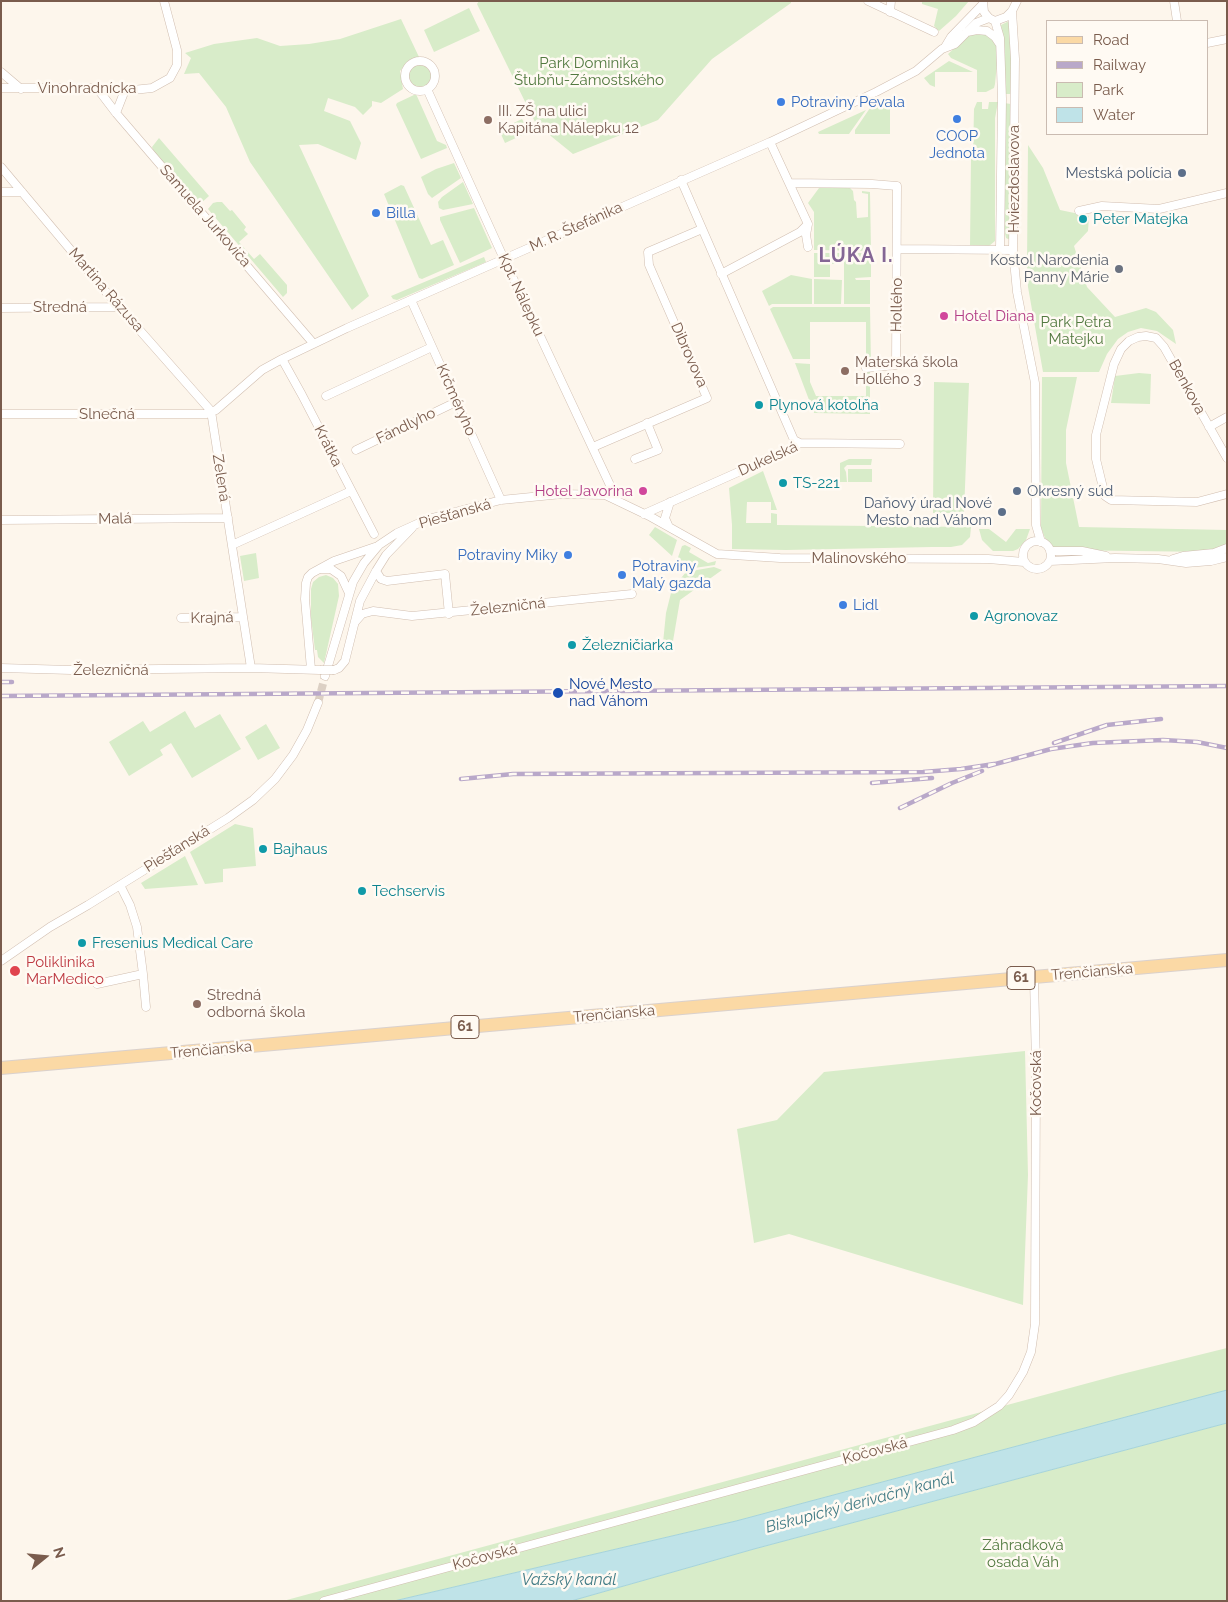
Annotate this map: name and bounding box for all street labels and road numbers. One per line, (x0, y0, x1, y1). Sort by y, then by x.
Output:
street label: Vinohradnícka (38, 79, 136, 97)
street label: Hviezdoslavova (1005, 125, 1023, 233)
street label: Samuela Jurkoviča (156, 161, 254, 271)
street label: M. R. Štefánika (527, 198, 625, 256)
street label: Martina Rázusa (65, 244, 147, 336)
street label: Kpt. Nálepku (494, 251, 548, 339)
street label: Hollého (888, 278, 906, 332)
street label: Stredná (33, 298, 87, 316)
street label: Dibrovova (667, 320, 711, 390)
street label: Benkova (1165, 357, 1209, 417)
street label: Krčméryho (432, 361, 480, 439)
street label: Fándlyho (373, 404, 439, 448)
street label: Slnečná (79, 405, 135, 423)
street label: Krátka (310, 422, 346, 470)
street label: Dukelská (735, 438, 801, 480)
street label: Zelená (208, 453, 234, 503)
street label: Piešťanská (417, 495, 493, 533)
street label: Malá (98, 510, 132, 528)
street label: Malinovského (811, 549, 907, 567)
street label: Železničná (470, 594, 546, 620)
street label: Krajná (190, 609, 234, 627)
street label: Železničná (73, 661, 149, 679)
street label: Piešťanská (141, 822, 213, 876)
street label: Trenčianska (1050, 959, 1134, 985)
road number: 61 (1007, 966, 1035, 990)
street label: Trenčianska (572, 1001, 656, 1027)
road number: 61 (451, 1016, 479, 1038)
street label: Trenčianska (169, 1037, 253, 1063)
street label: Kočovská (1027, 1050, 1045, 1116)
street label: Kočovská (841, 1434, 909, 1468)
street label: Kočovská (451, 1540, 519, 1574)

